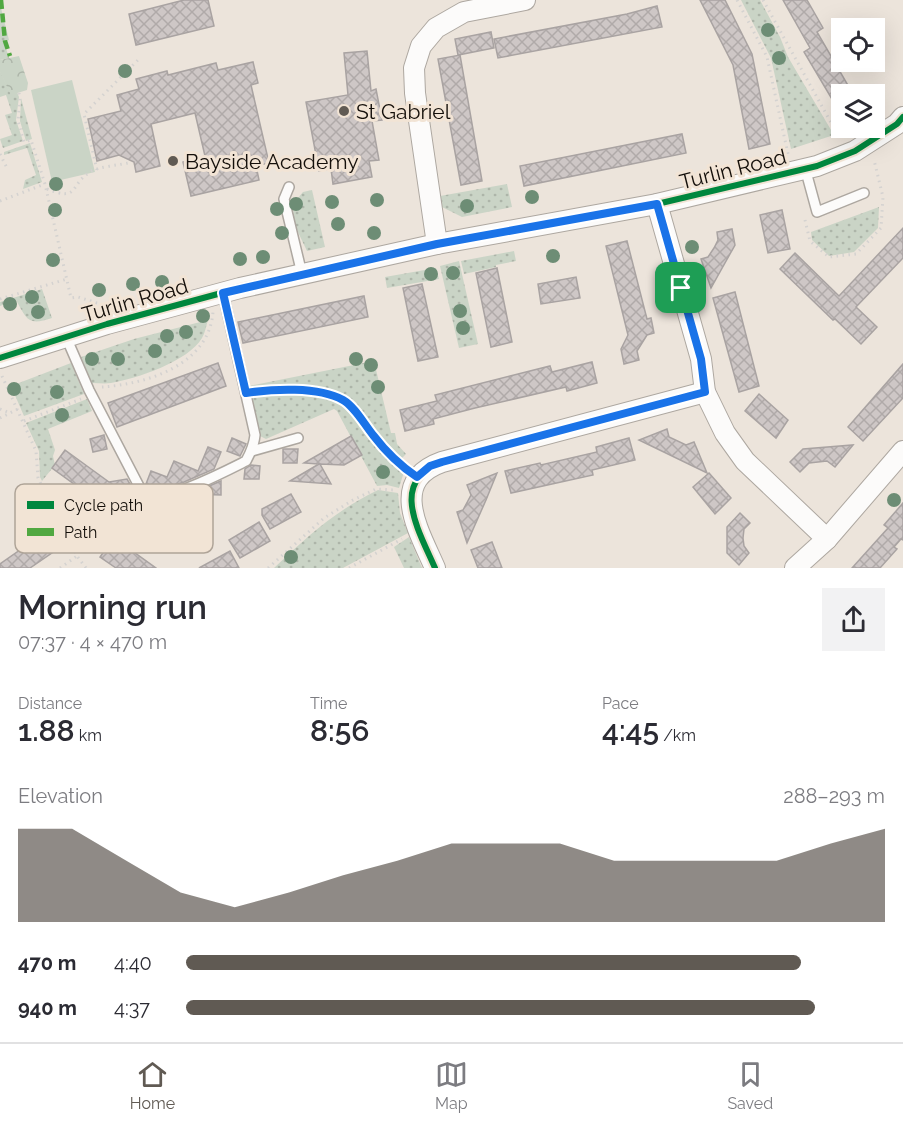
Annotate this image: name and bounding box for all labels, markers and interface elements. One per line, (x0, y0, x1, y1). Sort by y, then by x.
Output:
map controls (831, 18, 885, 138)
button: locate (831, 18, 885, 72)
button: layers (831, 84, 885, 138)
place label: St Gabriel (356, 99, 451, 124)
marker: St Gabriel (337, 104, 351, 118)
street label: Turlin Road (677, 144, 789, 194)
place label: Bayside Academy (185, 149, 359, 174)
marker: Bayside Academy (166, 154, 180, 168)
pin (655, 262, 706, 313)
icon: arrive (664, 271, 697, 304)
street label: Turlin Road (79, 273, 191, 327)
legend (15, 484, 213, 553)
text: Cycle path (64, 496, 143, 515)
text: Path (64, 523, 97, 542)
text: Morning run (18, 588, 207, 627)
button: share (822, 588, 885, 651)
text: 07:37 · 4 × 470 m (18, 630, 167, 654)
text: Distance (18, 694, 82, 713)
text: Time (310, 694, 347, 713)
text: Pace (602, 694, 639, 713)
text: 1.88 (18, 713, 75, 748)
text: 8:56 (310, 713, 369, 748)
text: 4:45 (602, 713, 659, 748)
text: km (75, 726, 102, 745)
text: /km (659, 726, 696, 745)
text: Elevation (18, 784, 103, 808)
text: 288–293 m (783, 784, 885, 808)
text: 470 m (18, 951, 76, 975)
text: 4:40 (114, 951, 152, 975)
text: 940 m (18, 996, 77, 1020)
text: 4:37 (114, 996, 150, 1020)
tab: Home (130, 1058, 175, 1113)
tab: Map (435, 1058, 468, 1113)
tab: Saved (727, 1058, 773, 1113)

